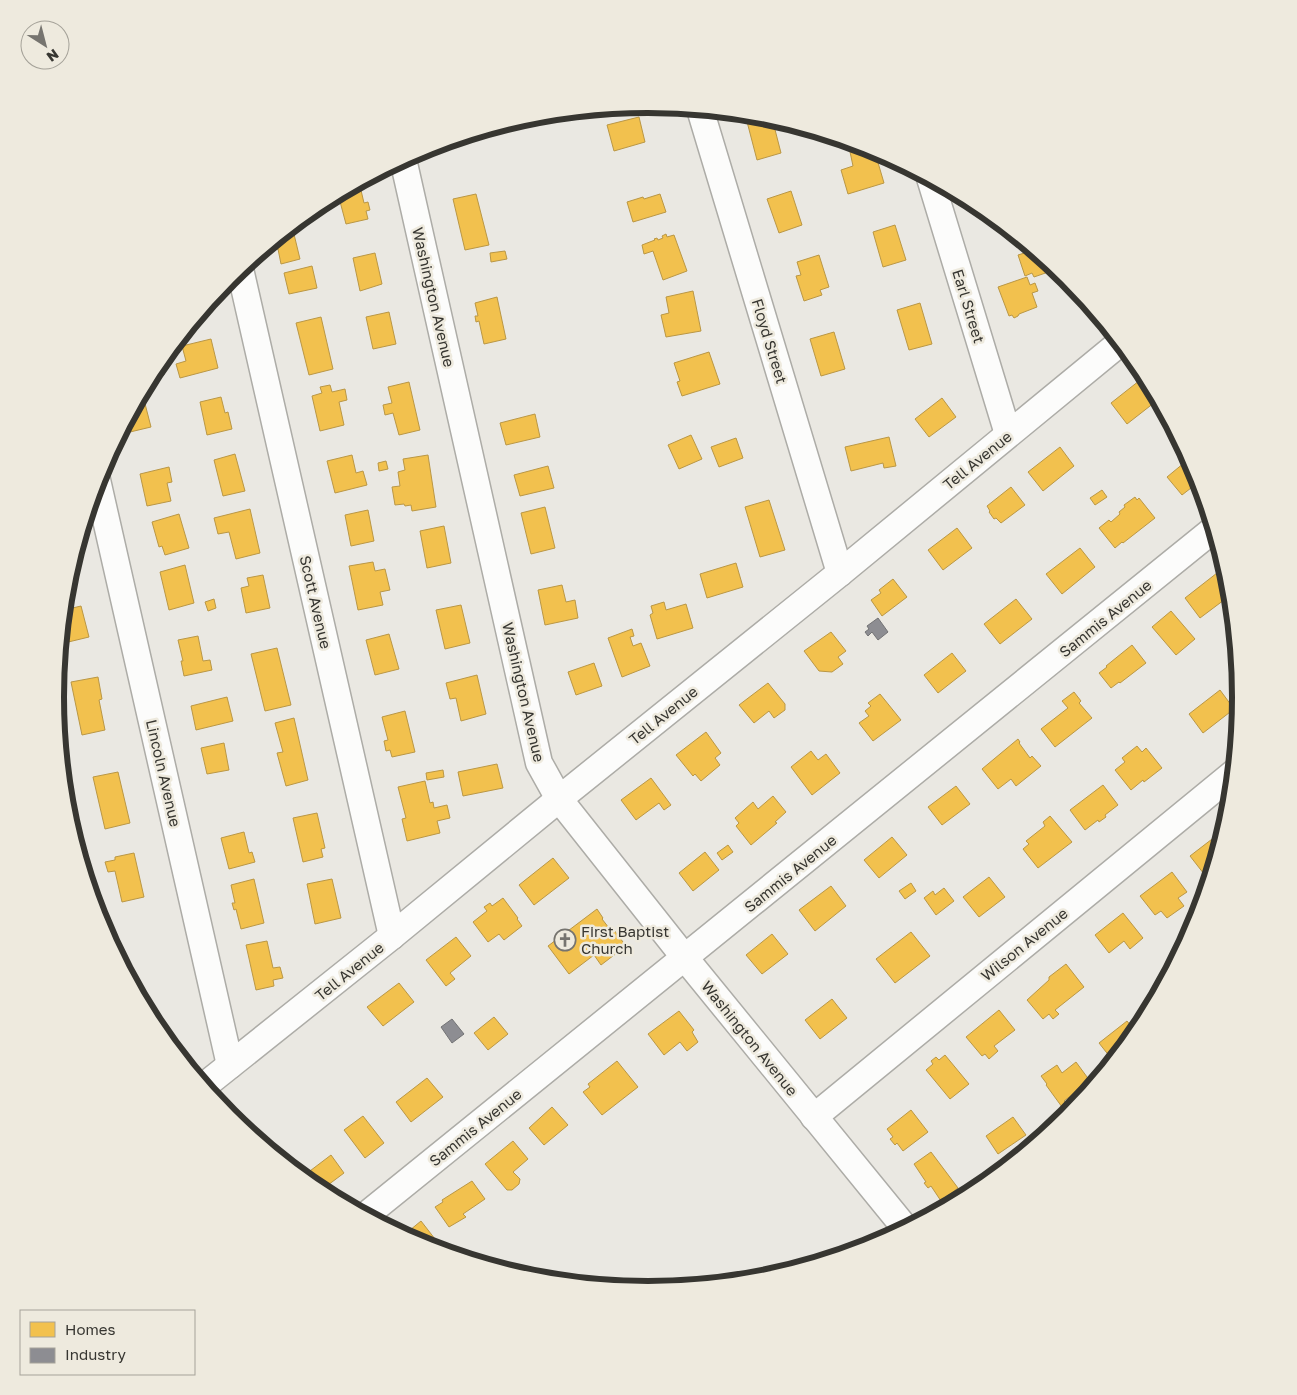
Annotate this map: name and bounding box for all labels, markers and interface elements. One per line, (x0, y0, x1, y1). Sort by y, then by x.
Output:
north arrow (20, 20, 70, 70)
text: N (44, 46, 62, 66)
street label: Washington Avenue (409, 225, 459, 369)
street label: Earl Street (949, 267, 989, 345)
street label: Floyd Street (749, 296, 791, 386)
street label: Tell Avenue (939, 427, 1015, 493)
street label: Scott Avenue (297, 554, 336, 651)
street label: Sammis Avenue (1055, 575, 1155, 661)
street label: Washington Avenue (499, 620, 549, 764)
street label: Tell Avenue (625, 682, 701, 748)
street label: Lincoln Avenue (143, 718, 185, 829)
street label: Sammis Avenue (740, 830, 840, 916)
street label: Wilson Avenue (977, 903, 1071, 984)
place label: First Baptist Church (581, 922, 669, 957)
church icon: First Baptist Church (553, 928, 577, 952)
street label: Tell Avenue (311, 938, 387, 1004)
street label: Washington Avenue (698, 977, 802, 1099)
street label: Sammis Avenue (425, 1084, 525, 1170)
legend (20, 1310, 195, 1375)
text: Homes (65, 1320, 115, 1338)
text: Industry (65, 1345, 126, 1363)

